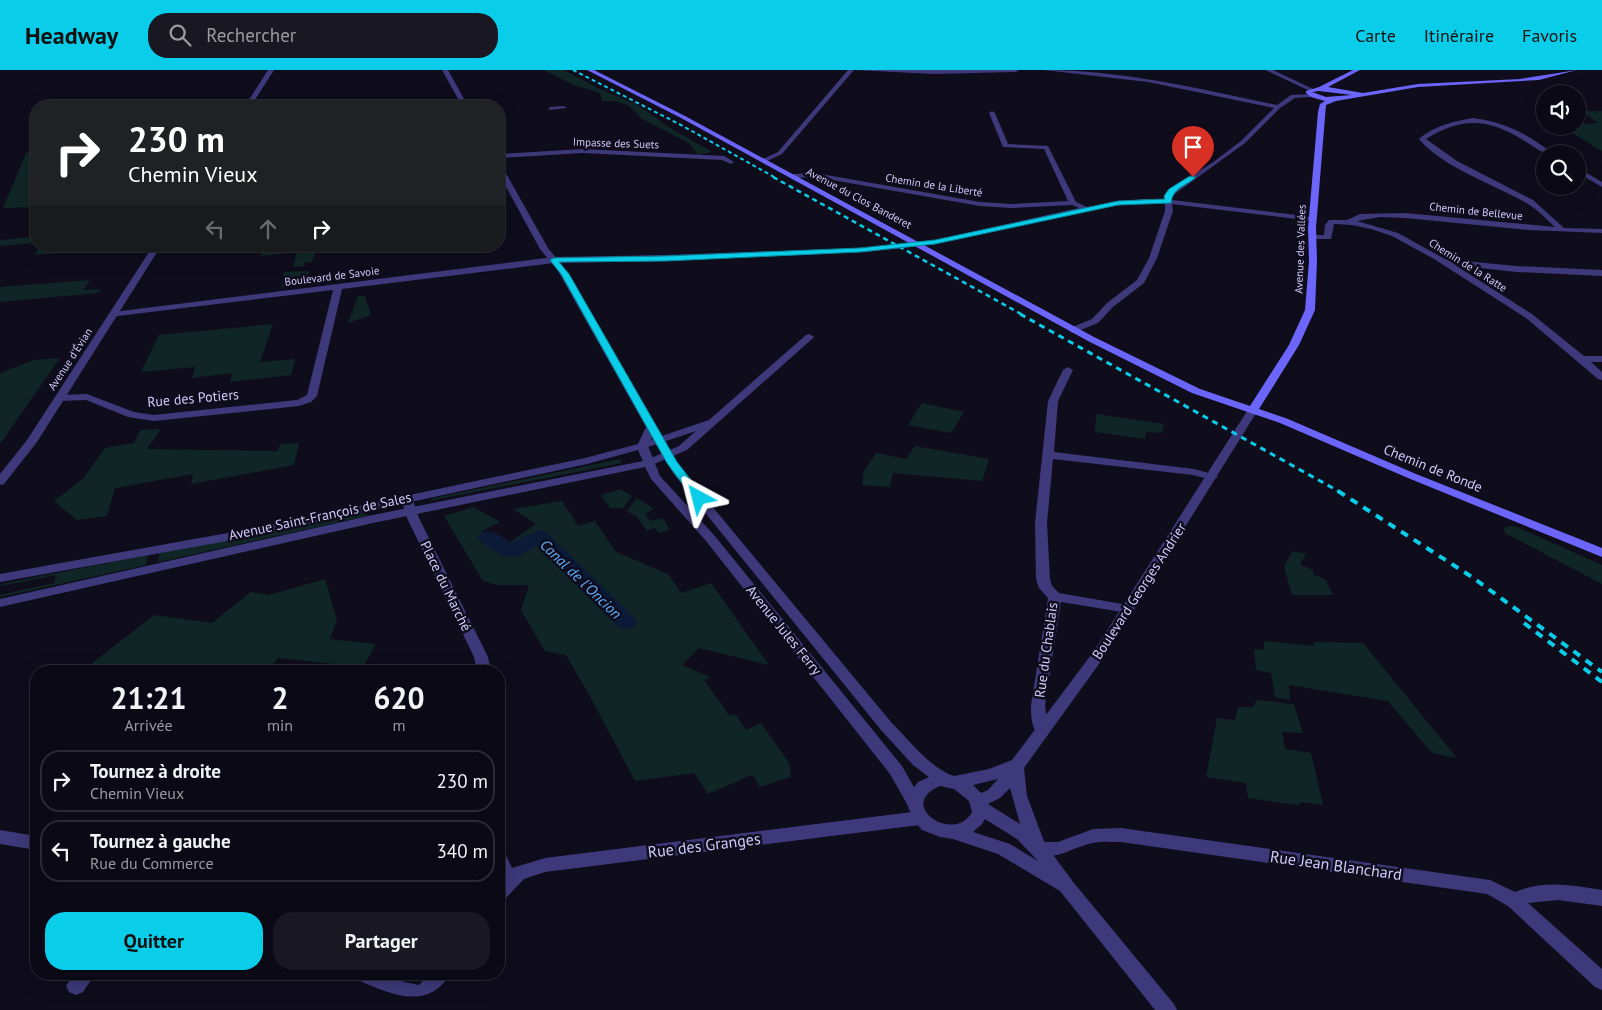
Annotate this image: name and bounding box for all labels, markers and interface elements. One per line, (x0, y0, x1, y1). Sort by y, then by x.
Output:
search box (148, 13, 498, 58)
text: Headway (25, 20, 118, 51)
icon: search (166, 21, 194, 49)
text: Rechercher (206, 23, 296, 47)
text: Carte (1355, 24, 1396, 47)
text: Itinéraire (1424, 24, 1494, 47)
text: Favoris (1522, 24, 1577, 47)
map controls (1536, 85, 1586, 195)
button: sound (1536, 85, 1586, 135)
text: 230 m (128, 116, 225, 162)
icon: right (45, 120, 110, 185)
pin (1172, 126, 1214, 177)
icon: arrive (1179, 133, 1207, 161)
street label: Impasse des Suets (573, 135, 660, 152)
button: search (1536, 145, 1586, 195)
text: Chemin Vieux (128, 160, 258, 188)
street label: Avenue du Clos Banderet (804, 164, 914, 232)
street label: Chemin de la Liberté (884, 170, 984, 200)
street label: Chemin de Bellevue (1429, 199, 1524, 223)
street label: Avenue des Vallées (1291, 204, 1309, 294)
icon: left (201, 215, 229, 243)
icon: ahead (254, 215, 282, 243)
icon: right (307, 215, 335, 243)
street label: Chemin de la Ratte (1426, 235, 1510, 295)
street label: Boulevard de Savoie (284, 263, 381, 289)
street label: Avenue d'Évian (45, 325, 95, 393)
street label: Rue des Potiers (146, 385, 240, 411)
street label: Chemin de Ronde (1381, 440, 1485, 496)
position arrow (672, 471, 724, 523)
street label: Avenue Saint-François de Sales (227, 488, 413, 544)
street label: Boulevard Georges Andrier (1088, 519, 1190, 663)
water label: Canal de l'Oncion (536, 535, 626, 623)
street label: Place du Marché (416, 538, 476, 634)
street label: Avenue Jules Ferry (742, 581, 826, 679)
street label: Rue du Chablais (1030, 601, 1062, 699)
text: 21:21 (110, 678, 187, 717)
text: 2 (272, 678, 289, 717)
text: 620 (373, 678, 425, 717)
text: Arrivée (124, 715, 173, 735)
text: min (267, 715, 293, 735)
text: m (393, 715, 406, 735)
text: Tournez à droite (90, 759, 221, 783)
icon: right (47, 767, 75, 795)
text: 230 m (436, 769, 488, 793)
text: Chemin Vieux (90, 783, 184, 803)
street label: Rue des Granges (646, 828, 762, 862)
text: Tournez à gauche (90, 829, 231, 853)
icon: left (47, 837, 75, 865)
text: 340 m (436, 839, 488, 863)
street label: Rue Jean Blanchard (1269, 846, 1403, 884)
text: Rue du Commerce (90, 853, 214, 873)
button: Quitter (45, 912, 263, 970)
button: Partager (273, 912, 490, 970)

